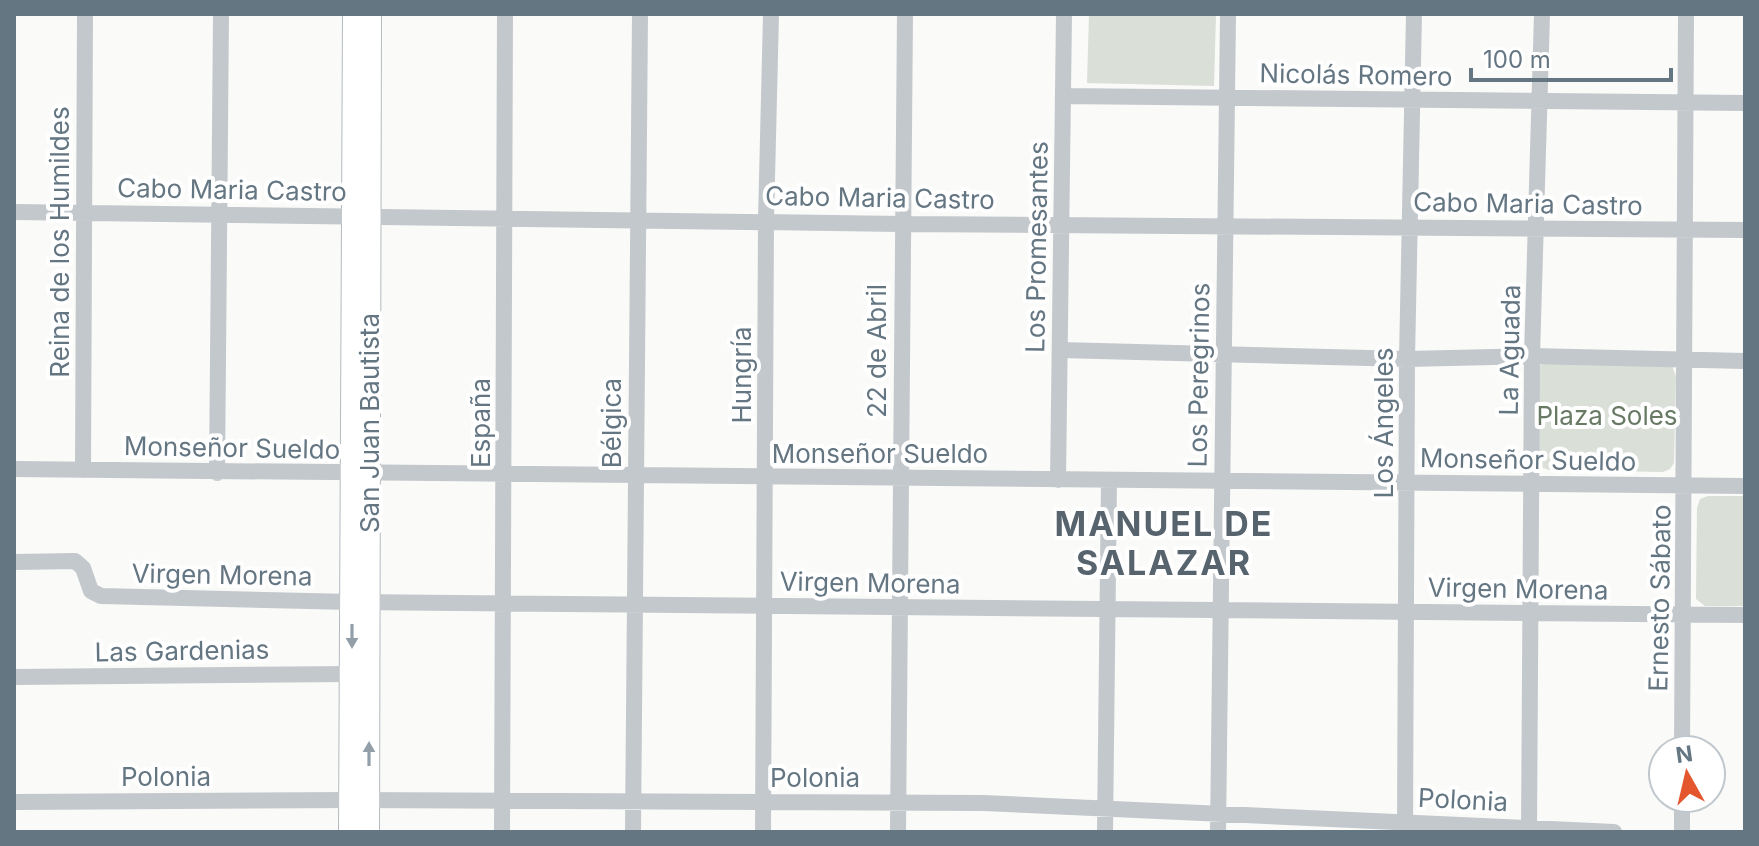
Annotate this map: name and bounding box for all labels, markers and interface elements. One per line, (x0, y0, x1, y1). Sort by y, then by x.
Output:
scale bar (1471, 32, 1671, 82)
text: 100 m (1483, 45, 1551, 74)
street label: Nicolás Romero (1259, 57, 1453, 92)
street label: Reina de los Humildes (44, 106, 75, 378)
street label: Los Promesantes (1019, 141, 1054, 353)
street label: Cabo Maria Castro (117, 172, 347, 207)
street label: Cabo Maria Castro (765, 180, 995, 215)
street label: Cabo Maria Castro (1413, 186, 1643, 221)
street label: Los Peregrinos (1181, 282, 1216, 468)
street label: 22 de Abril (861, 284, 892, 418)
street label: La Aguada (1493, 284, 1526, 416)
street label: San Juan Bautista (354, 313, 385, 533)
street label: Hungría (726, 326, 757, 424)
street label: Los Ángeles (1368, 348, 1399, 498)
street label: España (465, 378, 496, 468)
street label: Bélgica (596, 378, 627, 468)
park label: Plaza Soles (1536, 400, 1678, 431)
street label: Monseñor Sueldo (124, 430, 340, 465)
street label: Monseñor Sueldo (772, 438, 988, 469)
street label: Monseñor Sueldo (1420, 442, 1636, 477)
district label: MANUEL DE SALAZAR (1055, 503, 1274, 583)
street label: Ernesto Sábato (1642, 504, 1677, 692)
street label: Virgen Morena (131, 557, 313, 592)
street label: Virgen Morena (779, 565, 961, 600)
street label: Virgen Morena (1427, 571, 1609, 606)
one-way arrow (345, 624, 358, 649)
street label: Las Gardenias (94, 633, 270, 668)
north arrow (1647, 734, 1727, 814)
text: N (1674, 740, 1694, 768)
one-way arrow (363, 741, 375, 766)
street label: Polonia (121, 761, 211, 792)
street label: Polonia (770, 762, 860, 793)
street label: Polonia (1417, 782, 1509, 817)

